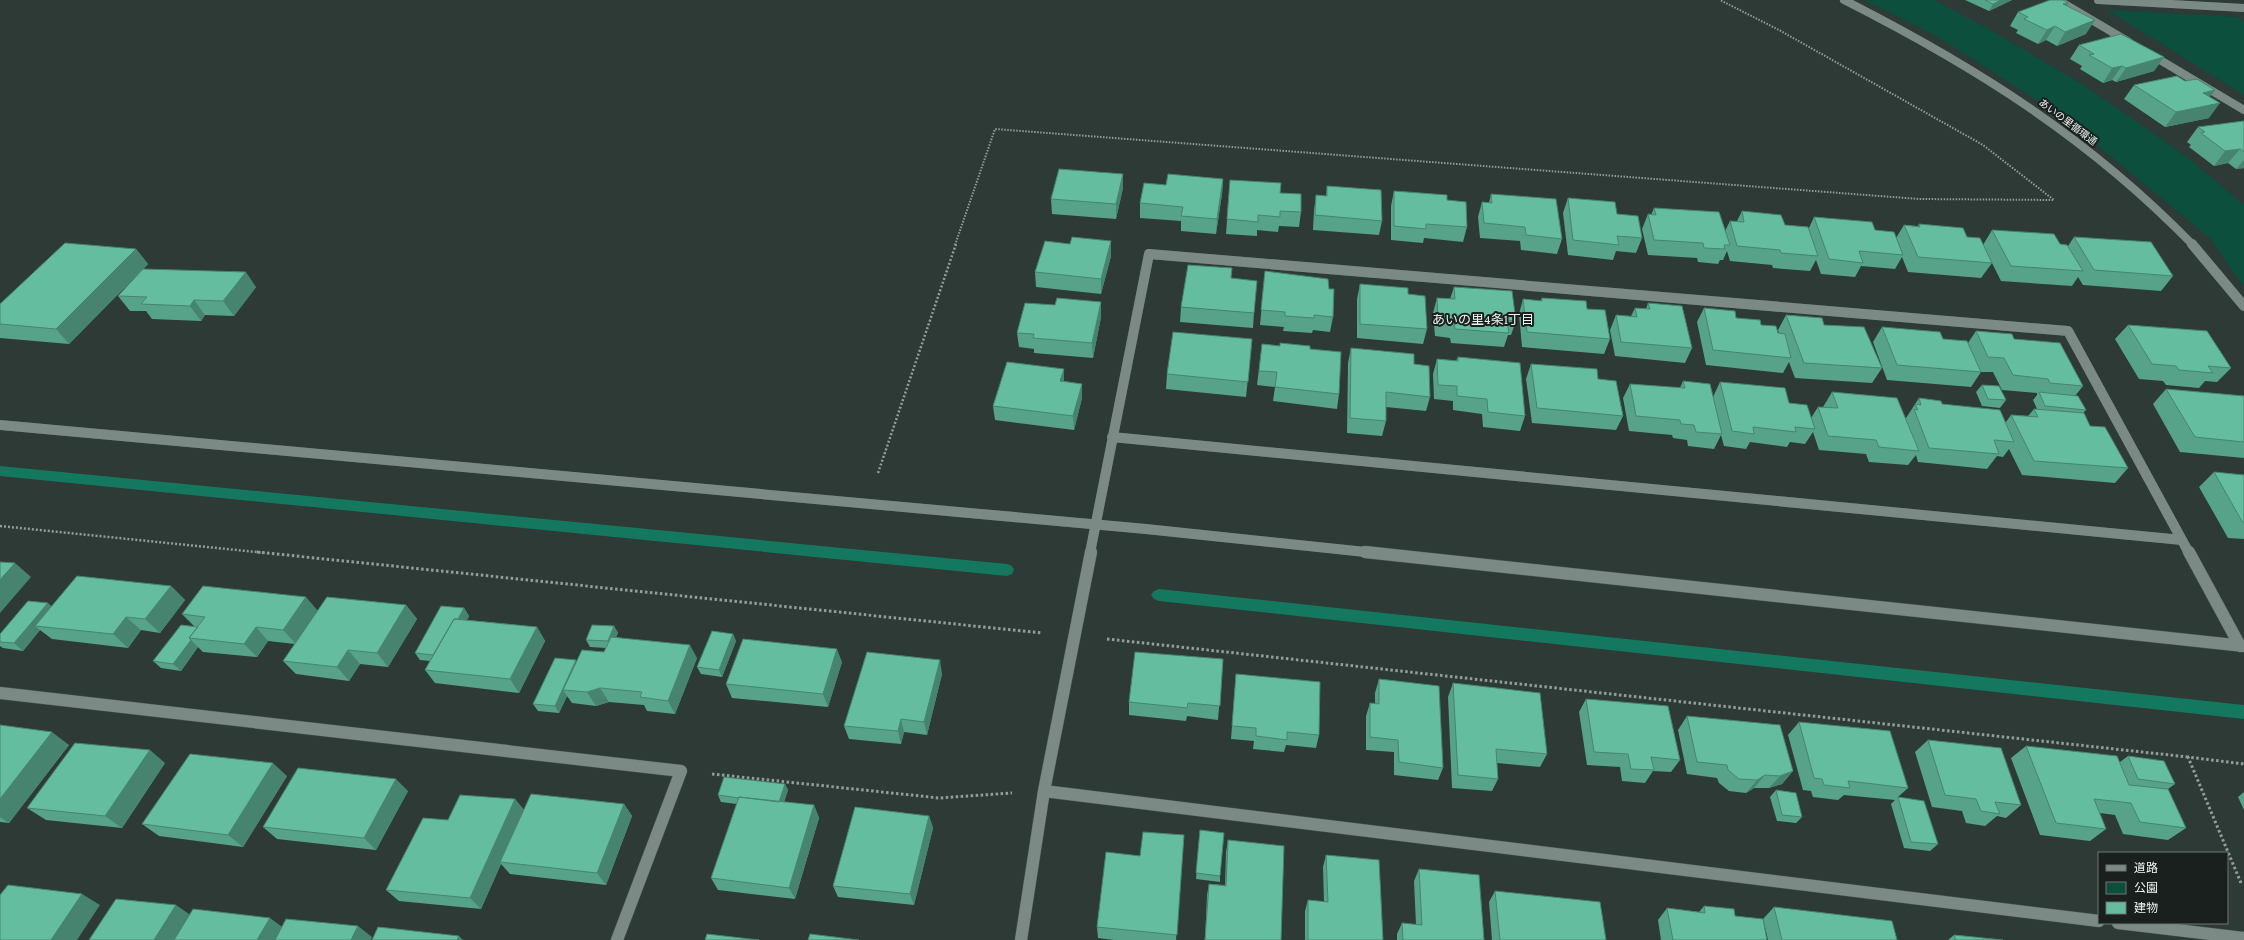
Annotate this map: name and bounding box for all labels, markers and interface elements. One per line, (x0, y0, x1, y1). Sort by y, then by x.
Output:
street label: あいの里循環通 (2037, 97, 2099, 147)
district label: あいの里4条1丁目 (1432, 312, 1534, 327)
legend (2098, 852, 2228, 924)
text: 道路 (2134, 861, 2158, 875)
text: 公園 (2134, 881, 2158, 895)
text: 建物 (2134, 901, 2158, 915)

